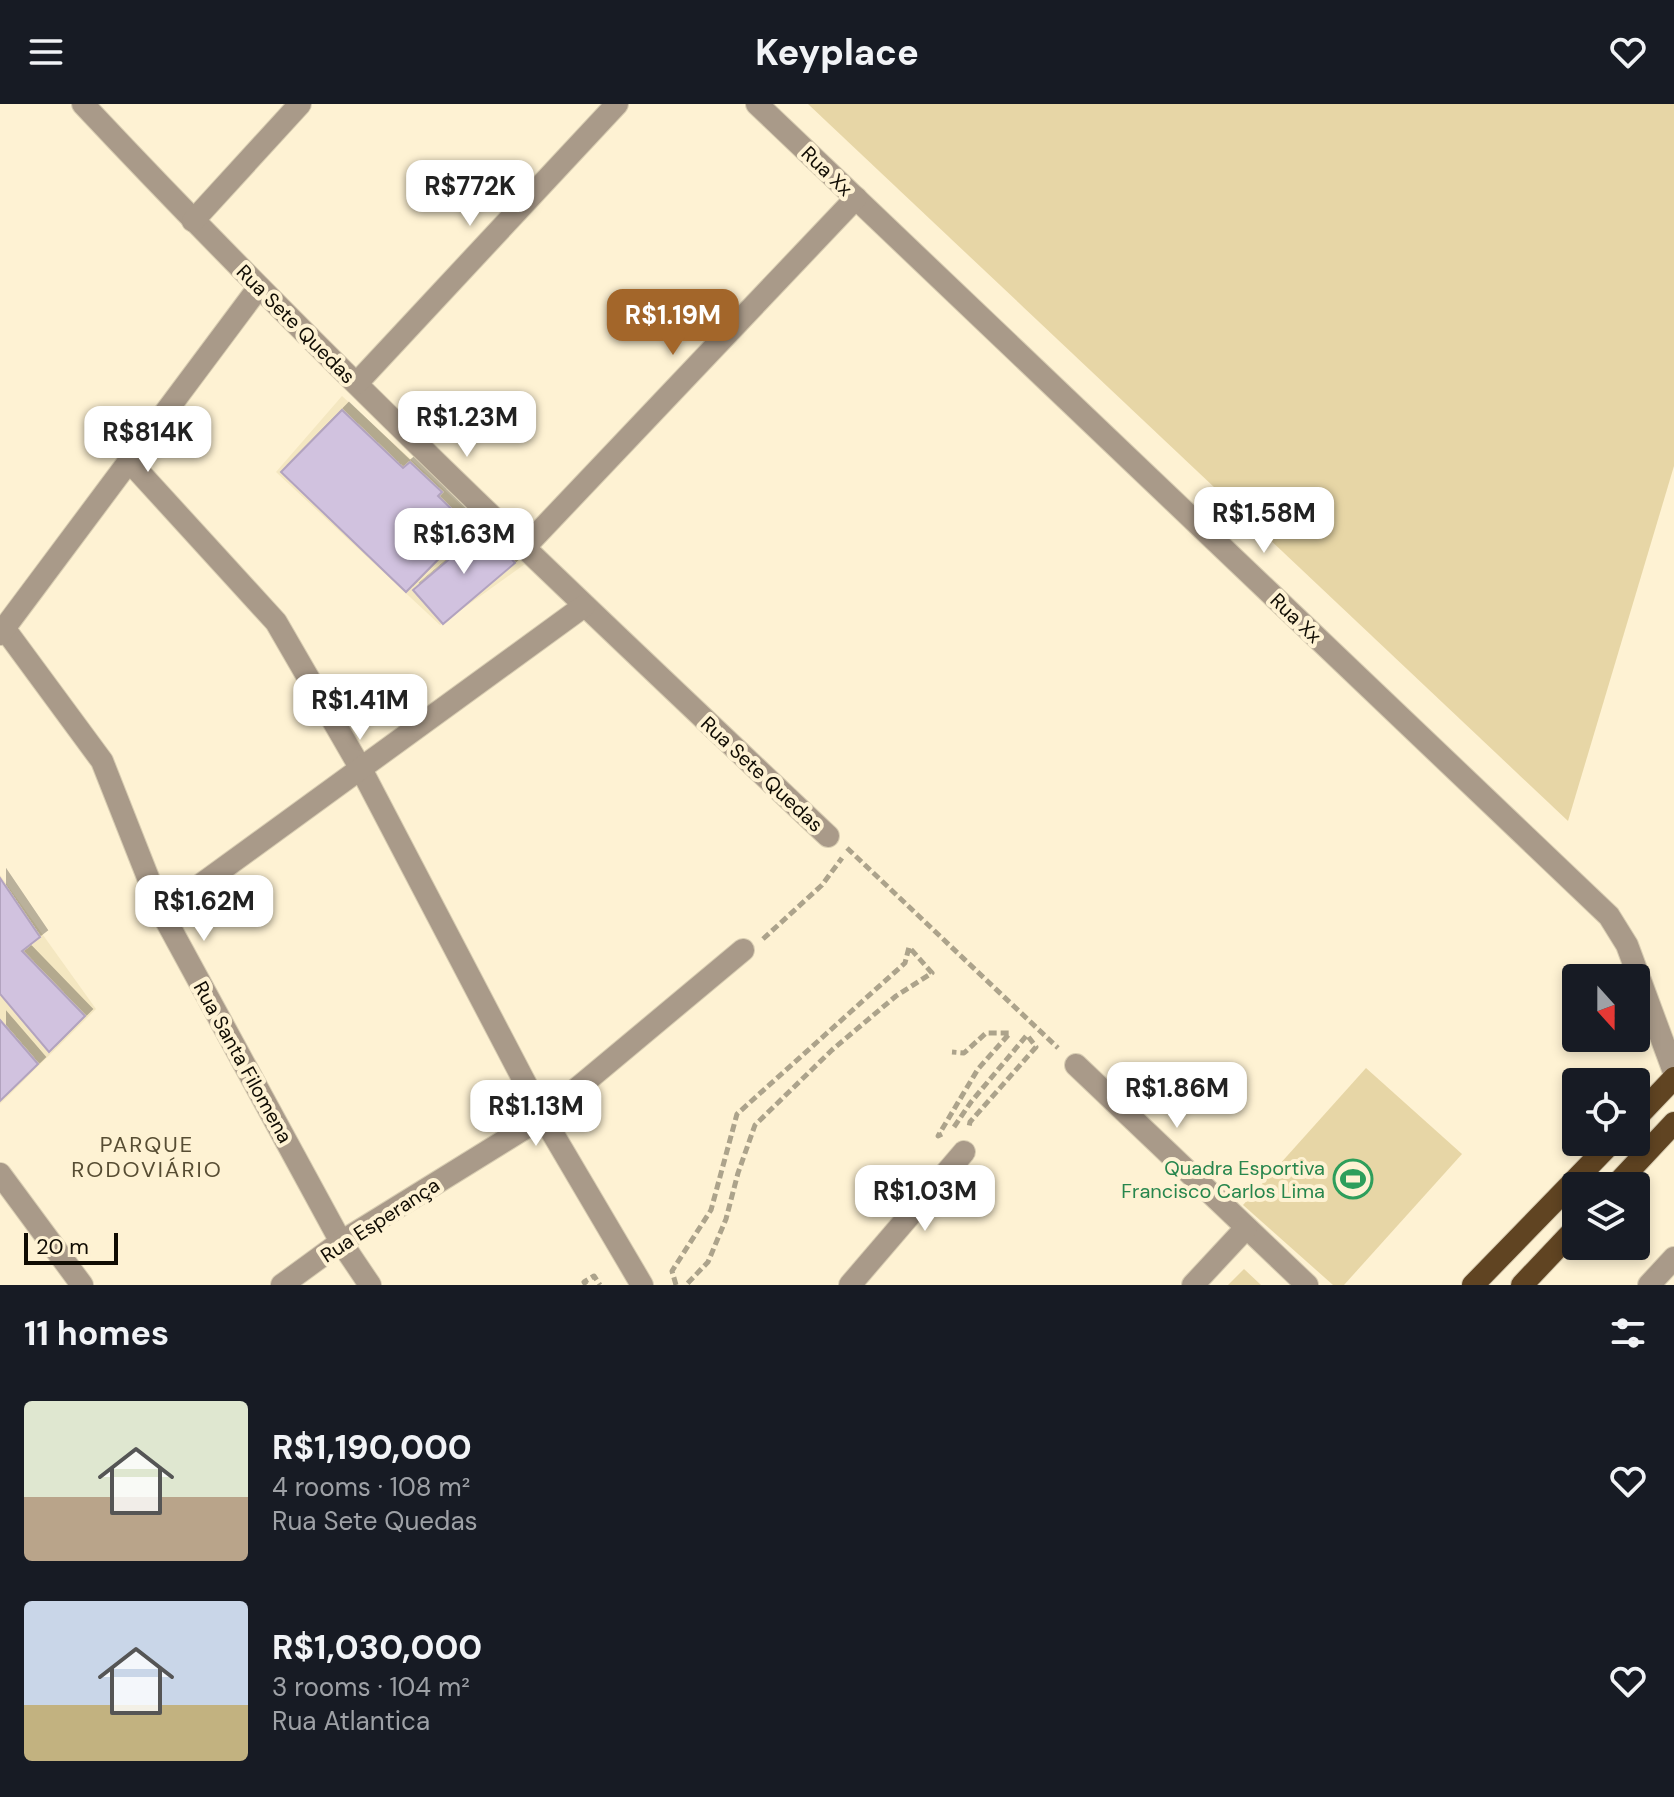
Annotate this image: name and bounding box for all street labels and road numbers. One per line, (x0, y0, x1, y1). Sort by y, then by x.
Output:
street label: Rua Xx (796, 140, 858, 202)
street label: Rua Sete Quedas (231, 259, 361, 389)
street label: Rua Xx (1265, 587, 1327, 649)
street label: Rua Sete Quedas (695, 711, 829, 837)
street label: Rua Santa Filomena (188, 977, 298, 1147)
street label: Rua Esperança (316, 1172, 444, 1268)

